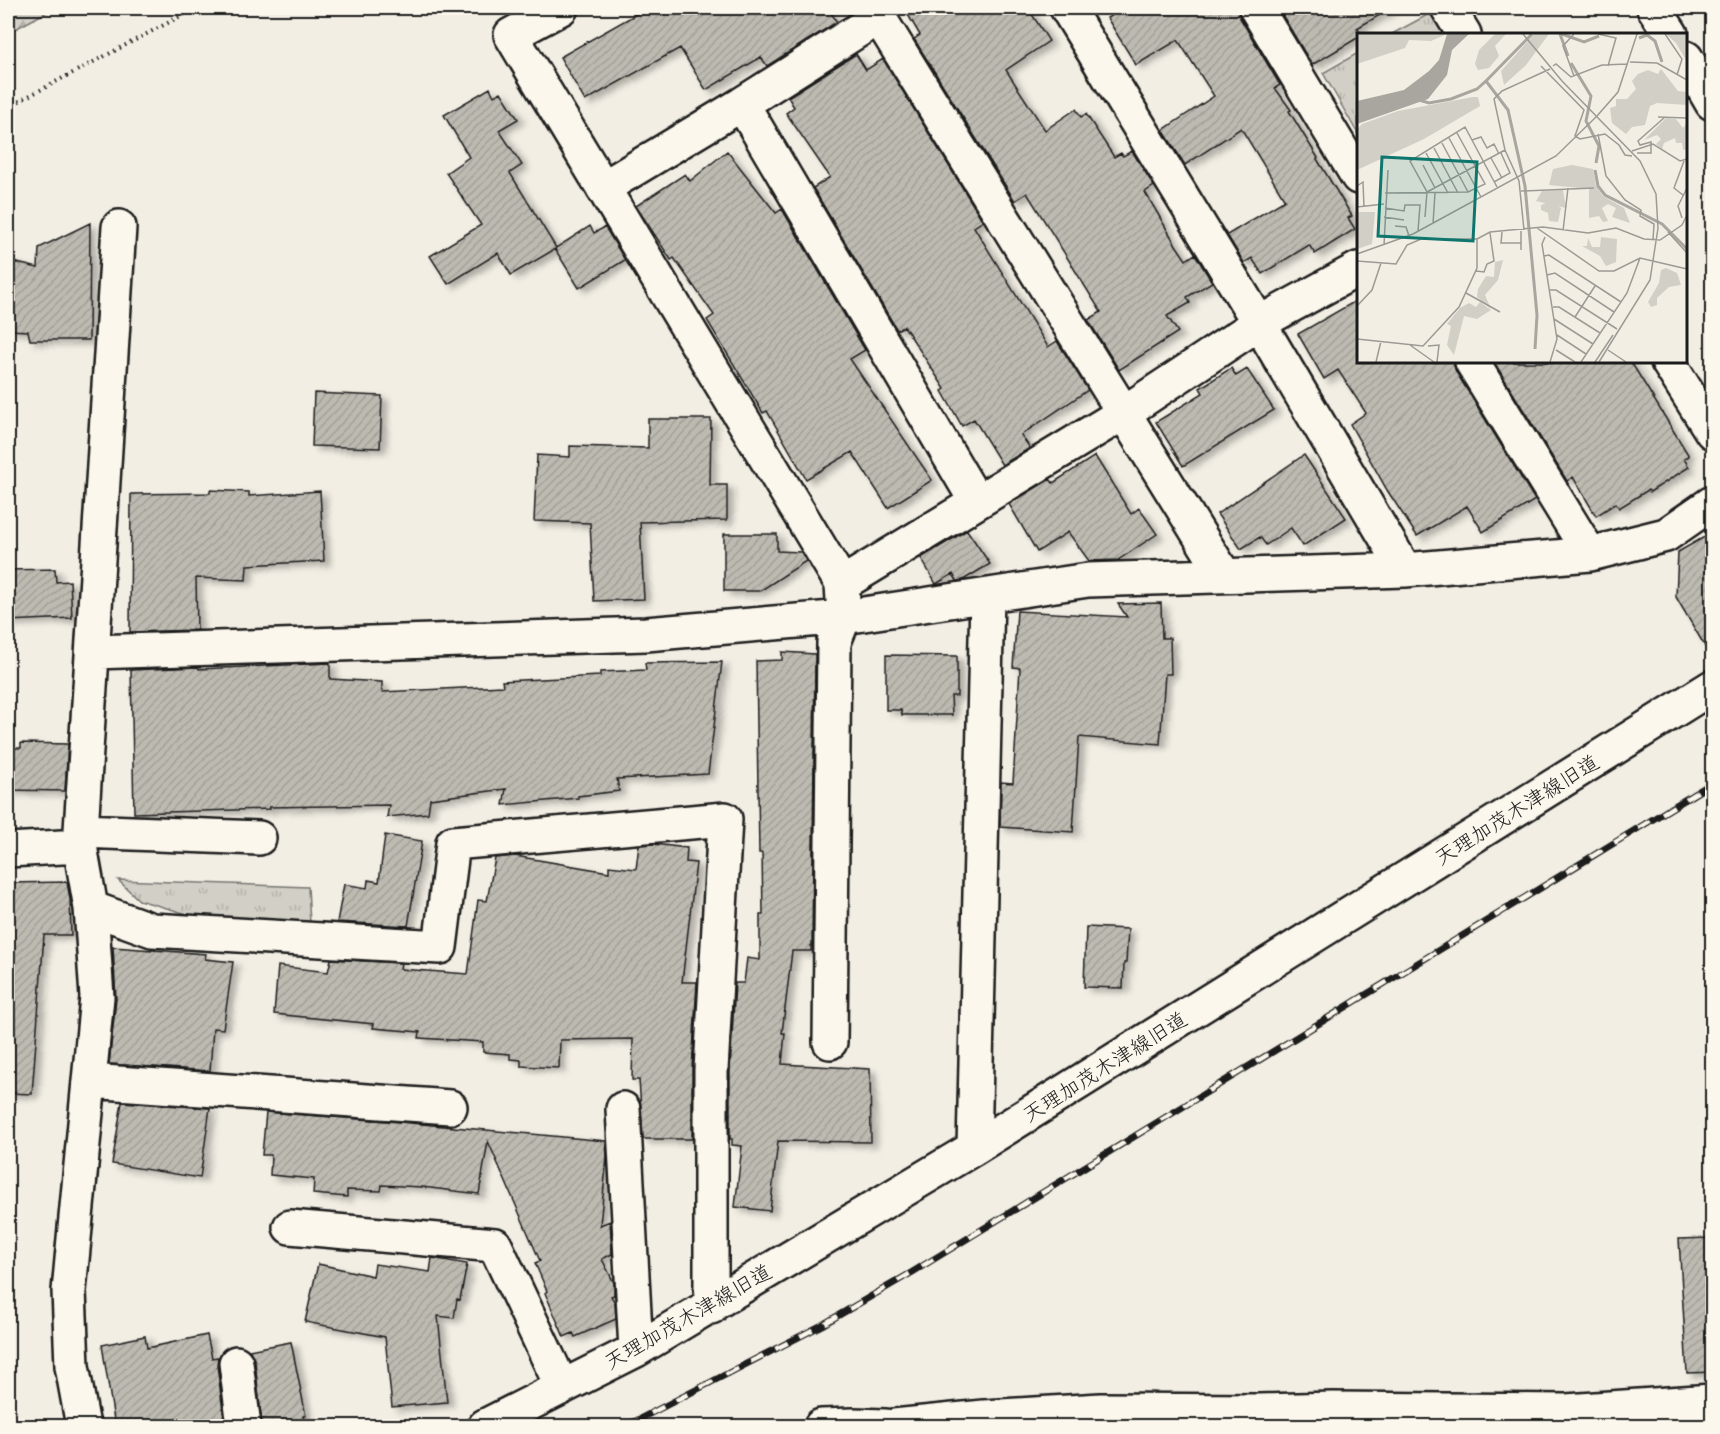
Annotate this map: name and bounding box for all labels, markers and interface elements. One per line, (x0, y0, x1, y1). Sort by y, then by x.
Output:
inset map (1357, 33, 1687, 363)
street label: 天理加茂木津線旧道 (1431, 750, 1604, 871)
street label: 天理加茂木津線旧道 (1019, 1007, 1192, 1128)
street label: 天理加茂木津線旧道 (600, 1259, 776, 1376)

